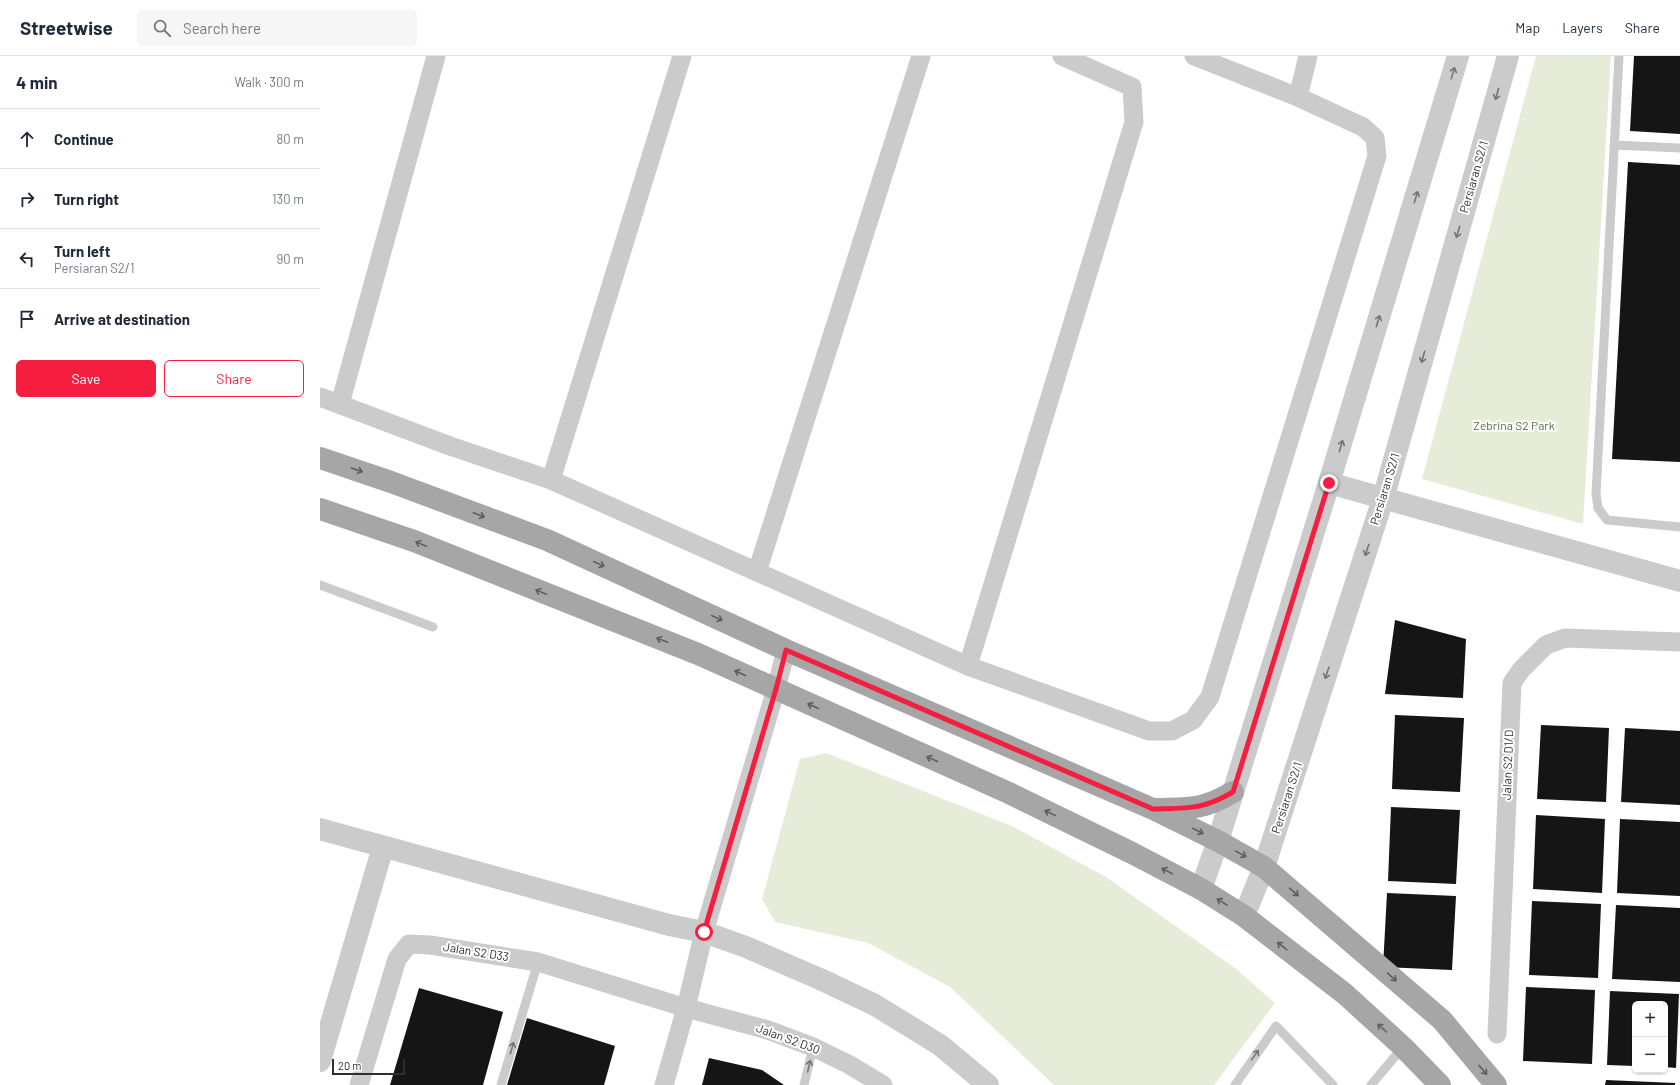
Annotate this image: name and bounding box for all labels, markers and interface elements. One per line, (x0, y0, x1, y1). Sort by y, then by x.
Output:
search box (137, 10, 417, 46)
text: Streetwise (20, 16, 113, 39)
icon: search (151, 17, 173, 39)
text: Search here (183, 19, 261, 37)
text: Map (1515, 19, 1540, 36)
text: Layers (1562, 19, 1603, 36)
text: Share (1625, 19, 1660, 36)
one-way arrow (1450, 66, 1457, 79)
text: 4 min (16, 72, 58, 92)
text: Walk · 300 m (234, 74, 304, 90)
one-way arrow (1493, 87, 1500, 100)
icon: ahead (16, 128, 38, 150)
text: Continue (54, 130, 114, 148)
text: 80 m (277, 131, 304, 147)
street label: Persiaran S2/1 (1456, 139, 1490, 214)
icon: right (16, 188, 38, 210)
text: Turn right (54, 190, 119, 208)
text: 130 m (272, 191, 304, 207)
one-way arrow (1413, 191, 1420, 204)
one-way arrow (1454, 225, 1461, 238)
text: Turn left (54, 242, 110, 260)
icon: left (16, 248, 38, 270)
text: 90 m (277, 251, 304, 267)
text: Persiaran S2/1 (54, 260, 135, 276)
icon: arrive (16, 308, 38, 330)
text: Arrive at destination (54, 310, 190, 328)
one-way arrow (1375, 315, 1382, 328)
one-way arrow (1419, 351, 1426, 364)
button: Save (16, 360, 156, 397)
button: Share (164, 360, 304, 397)
park label: Zebrina S2 Park (1473, 418, 1555, 432)
one-way arrow (1338, 440, 1345, 453)
street label: Persiaran S2/1 (1366, 451, 1402, 526)
one-way arrow (350, 467, 363, 474)
route end (1320, 474, 1338, 492)
one-way arrow (473, 511, 485, 519)
one-way arrow (415, 539, 427, 547)
one-way arrow (1363, 543, 1370, 556)
one-way arrow (593, 561, 605, 568)
one-way arrow (536, 588, 548, 595)
one-way arrow (711, 615, 723, 623)
one-way arrow (657, 636, 669, 643)
one-way arrow (1323, 667, 1330, 680)
one-way arrow (735, 669, 747, 676)
one-way arrow (808, 701, 820, 709)
street label: Jalan S2 D1/D (1499, 729, 1515, 800)
one-way arrow (926, 754, 938, 762)
street label: Persiaran S2/1 (1268, 760, 1304, 835)
one-way arrow (1044, 809, 1056, 816)
one-way arrow (1192, 828, 1204, 836)
one-way arrow (1235, 851, 1247, 858)
one-way arrow (1161, 866, 1173, 874)
one-way arrow (1288, 888, 1299, 897)
one-way arrow (1217, 898, 1228, 907)
route start (695, 923, 713, 941)
street label: Jalan S2 D33 (442, 939, 510, 963)
one-way arrow (1277, 941, 1288, 950)
one-way arrow (1387, 973, 1397, 982)
map controls (1632, 1001, 1668, 1073)
button: + (1632, 1001, 1668, 1037)
street label: Jalan S2 D30 (754, 1020, 822, 1056)
one-way arrow (1377, 1024, 1388, 1033)
button: − (1632, 1037, 1668, 1073)
one-way arrow (509, 1041, 516, 1054)
one-way arrow (1251, 1050, 1259, 1061)
scale bar (332, 1057, 405, 1076)
text: 20 m (338, 1059, 361, 1072)
one-way arrow (805, 1060, 813, 1073)
one-way arrow (1479, 1064, 1488, 1075)

